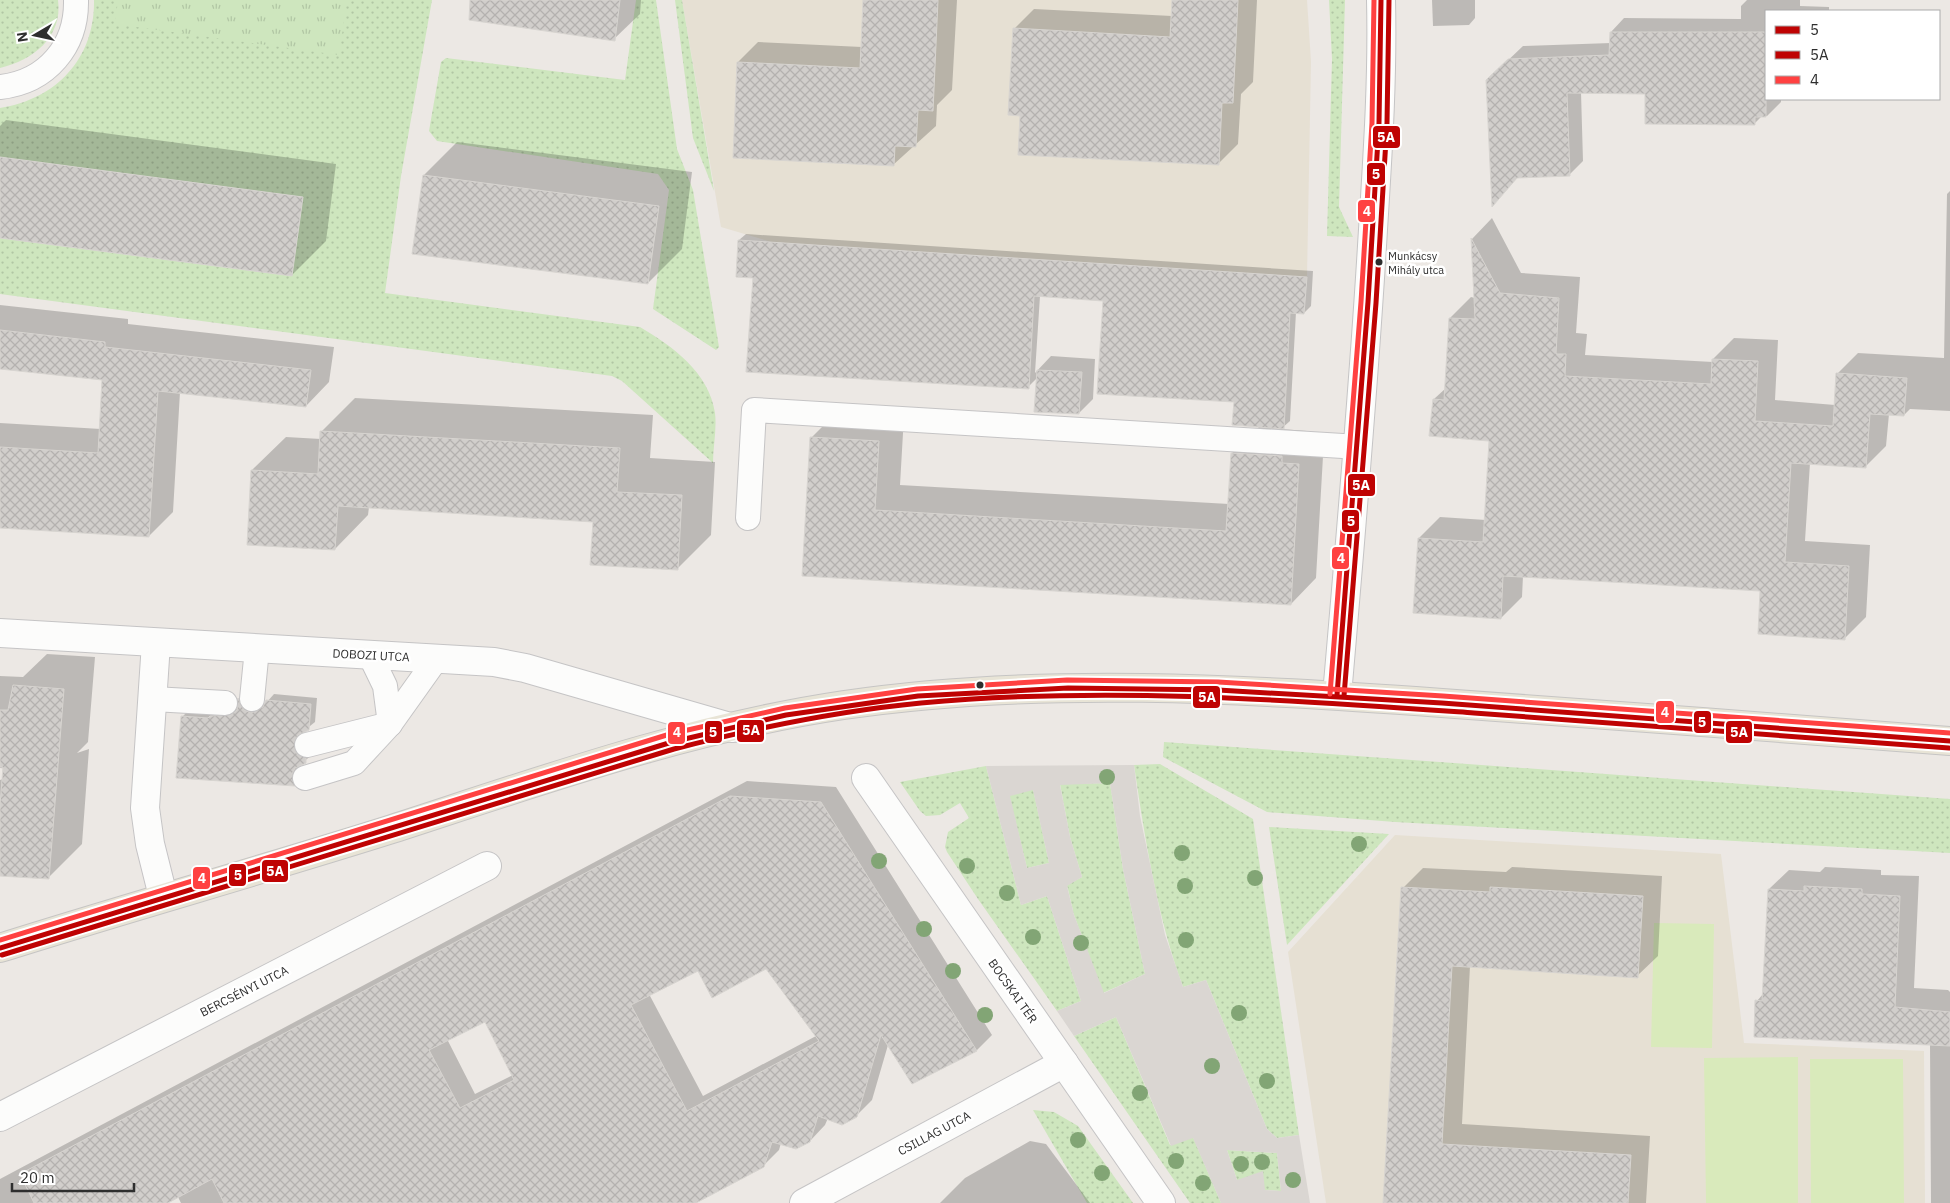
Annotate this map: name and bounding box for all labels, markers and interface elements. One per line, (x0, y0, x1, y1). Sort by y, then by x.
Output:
north arrow (10, 10, 60, 60)
legend (1765, 10, 1940, 100)
text: 5 (1810, 20, 1819, 39)
text: N (12, 31, 32, 43)
text: 5A (1810, 45, 1829, 64)
text: 4 (1810, 70, 1819, 89)
line badge: 5A (1372, 125, 1401, 149)
text: 5A (1377, 128, 1395, 146)
line badge: 5 (1366, 162, 1386, 186)
text: 5 (1372, 165, 1380, 183)
line badge: 4 (1357, 199, 1376, 223)
text: 4 (1363, 202, 1371, 220)
place label: Munkácsy Mihály utca (1388, 249, 1444, 277)
marker: Munkácsy Mihály utca (1374, 257, 1384, 267)
line badge: 5A (1347, 473, 1376, 497)
text: 5A (1352, 476, 1370, 494)
line badge: 5 (1341, 509, 1360, 533)
text: 5 (1347, 512, 1355, 530)
line badge: 4 (1331, 546, 1350, 570)
text: 4 (1337, 549, 1345, 567)
street label: DOBOZI UTCA (332, 645, 410, 665)
unlabelled marker (975, 680, 985, 690)
line badge: 5A (1192, 685, 1221, 709)
text: 5A (1198, 688, 1216, 706)
line badge: 4 (1655, 700, 1675, 724)
text: 4 (1661, 703, 1669, 721)
line badge: 5 (1693, 710, 1712, 734)
text: 5 (1698, 713, 1706, 731)
line badge: 5A (736, 719, 765, 743)
line badge: 5 (704, 720, 723, 744)
line badge: 5A (1725, 720, 1753, 744)
line badge: 4 (667, 721, 686, 745)
text: 5A (742, 721, 760, 739)
text: 4 (673, 723, 681, 741)
text: 5 (709, 723, 717, 741)
text: 5A (1730, 723, 1748, 741)
line badge: 5A (261, 859, 289, 883)
text: 5A (266, 862, 284, 880)
line badge: 5 (228, 863, 247, 887)
line badge: 4 (192, 866, 211, 890)
text: 5 (234, 866, 242, 884)
text: 4 (198, 869, 206, 887)
street label: BOCSKAI TÉR (985, 956, 1041, 1026)
street label: BERCSÉNYI UTCA (197, 962, 291, 1020)
street label: CSILLAG UTCA (895, 1107, 973, 1158)
scale bar (12, 1160, 135, 1192)
text: 20 m (20, 1168, 55, 1187)

